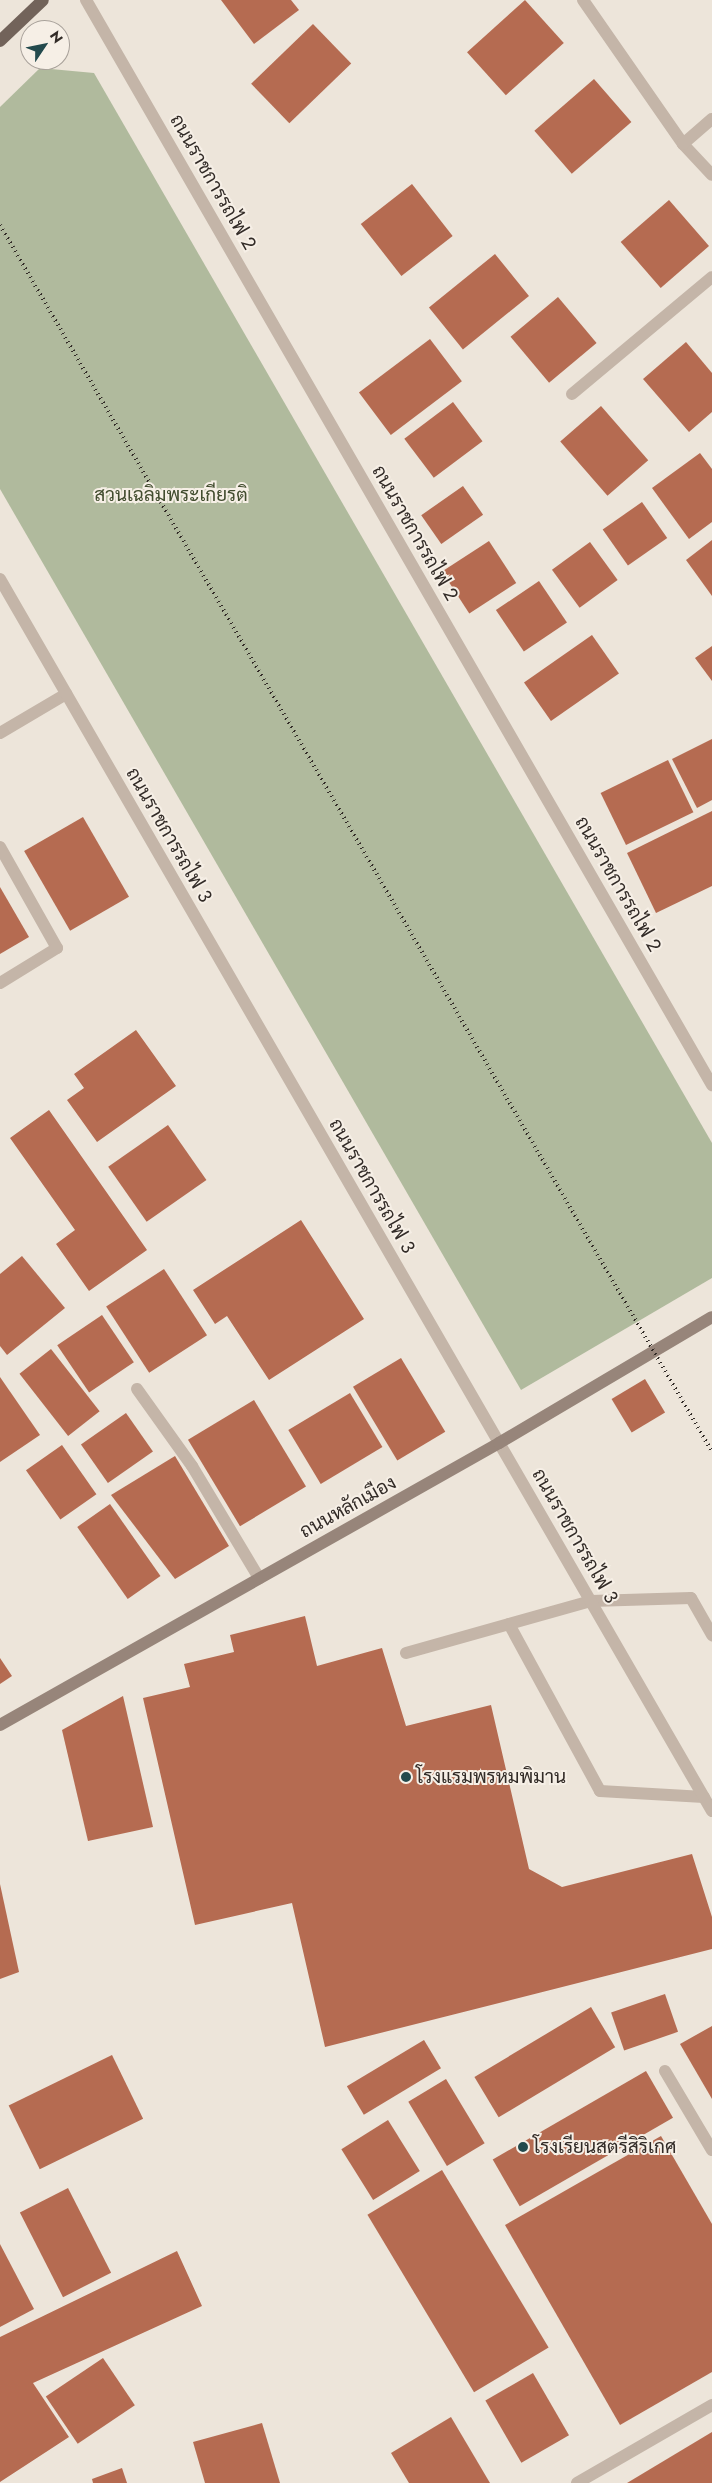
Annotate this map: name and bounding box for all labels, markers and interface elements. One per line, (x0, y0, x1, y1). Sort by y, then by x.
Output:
north arrow (20, 20, 70, 70)
text: N (45, 27, 68, 47)
street label: ถนนราชการรถไฟ 2 (165, 110, 261, 254)
street label: ถนนราชการรถไฟ 2 (367, 461, 463, 605)
park label: สวนเฉลิมพระเกียรติ (94, 484, 248, 506)
street label: ถนนราชการรถไฟ 3 (121, 764, 217, 906)
street label: ถนนราชการรถไฟ 2 (570, 812, 666, 956)
street label: ถนนราชการรถไฟ 3 (324, 1115, 420, 1257)
street label: ถนนราชการรถไฟ 3 (527, 1465, 623, 1607)
street label: ถนนหลักเมือง (296, 1471, 400, 1543)
place label: โรงแรมพรหมพิมาน (416, 1766, 566, 1788)
marker: โรงแรมพรหมพิมาน (400, 1771, 412, 1783)
place label: โรงเรียนสตรีสิริเกศ (533, 2136, 676, 2158)
marker: โรงเรียนสตรีสิริเกศ (517, 2141, 529, 2153)

